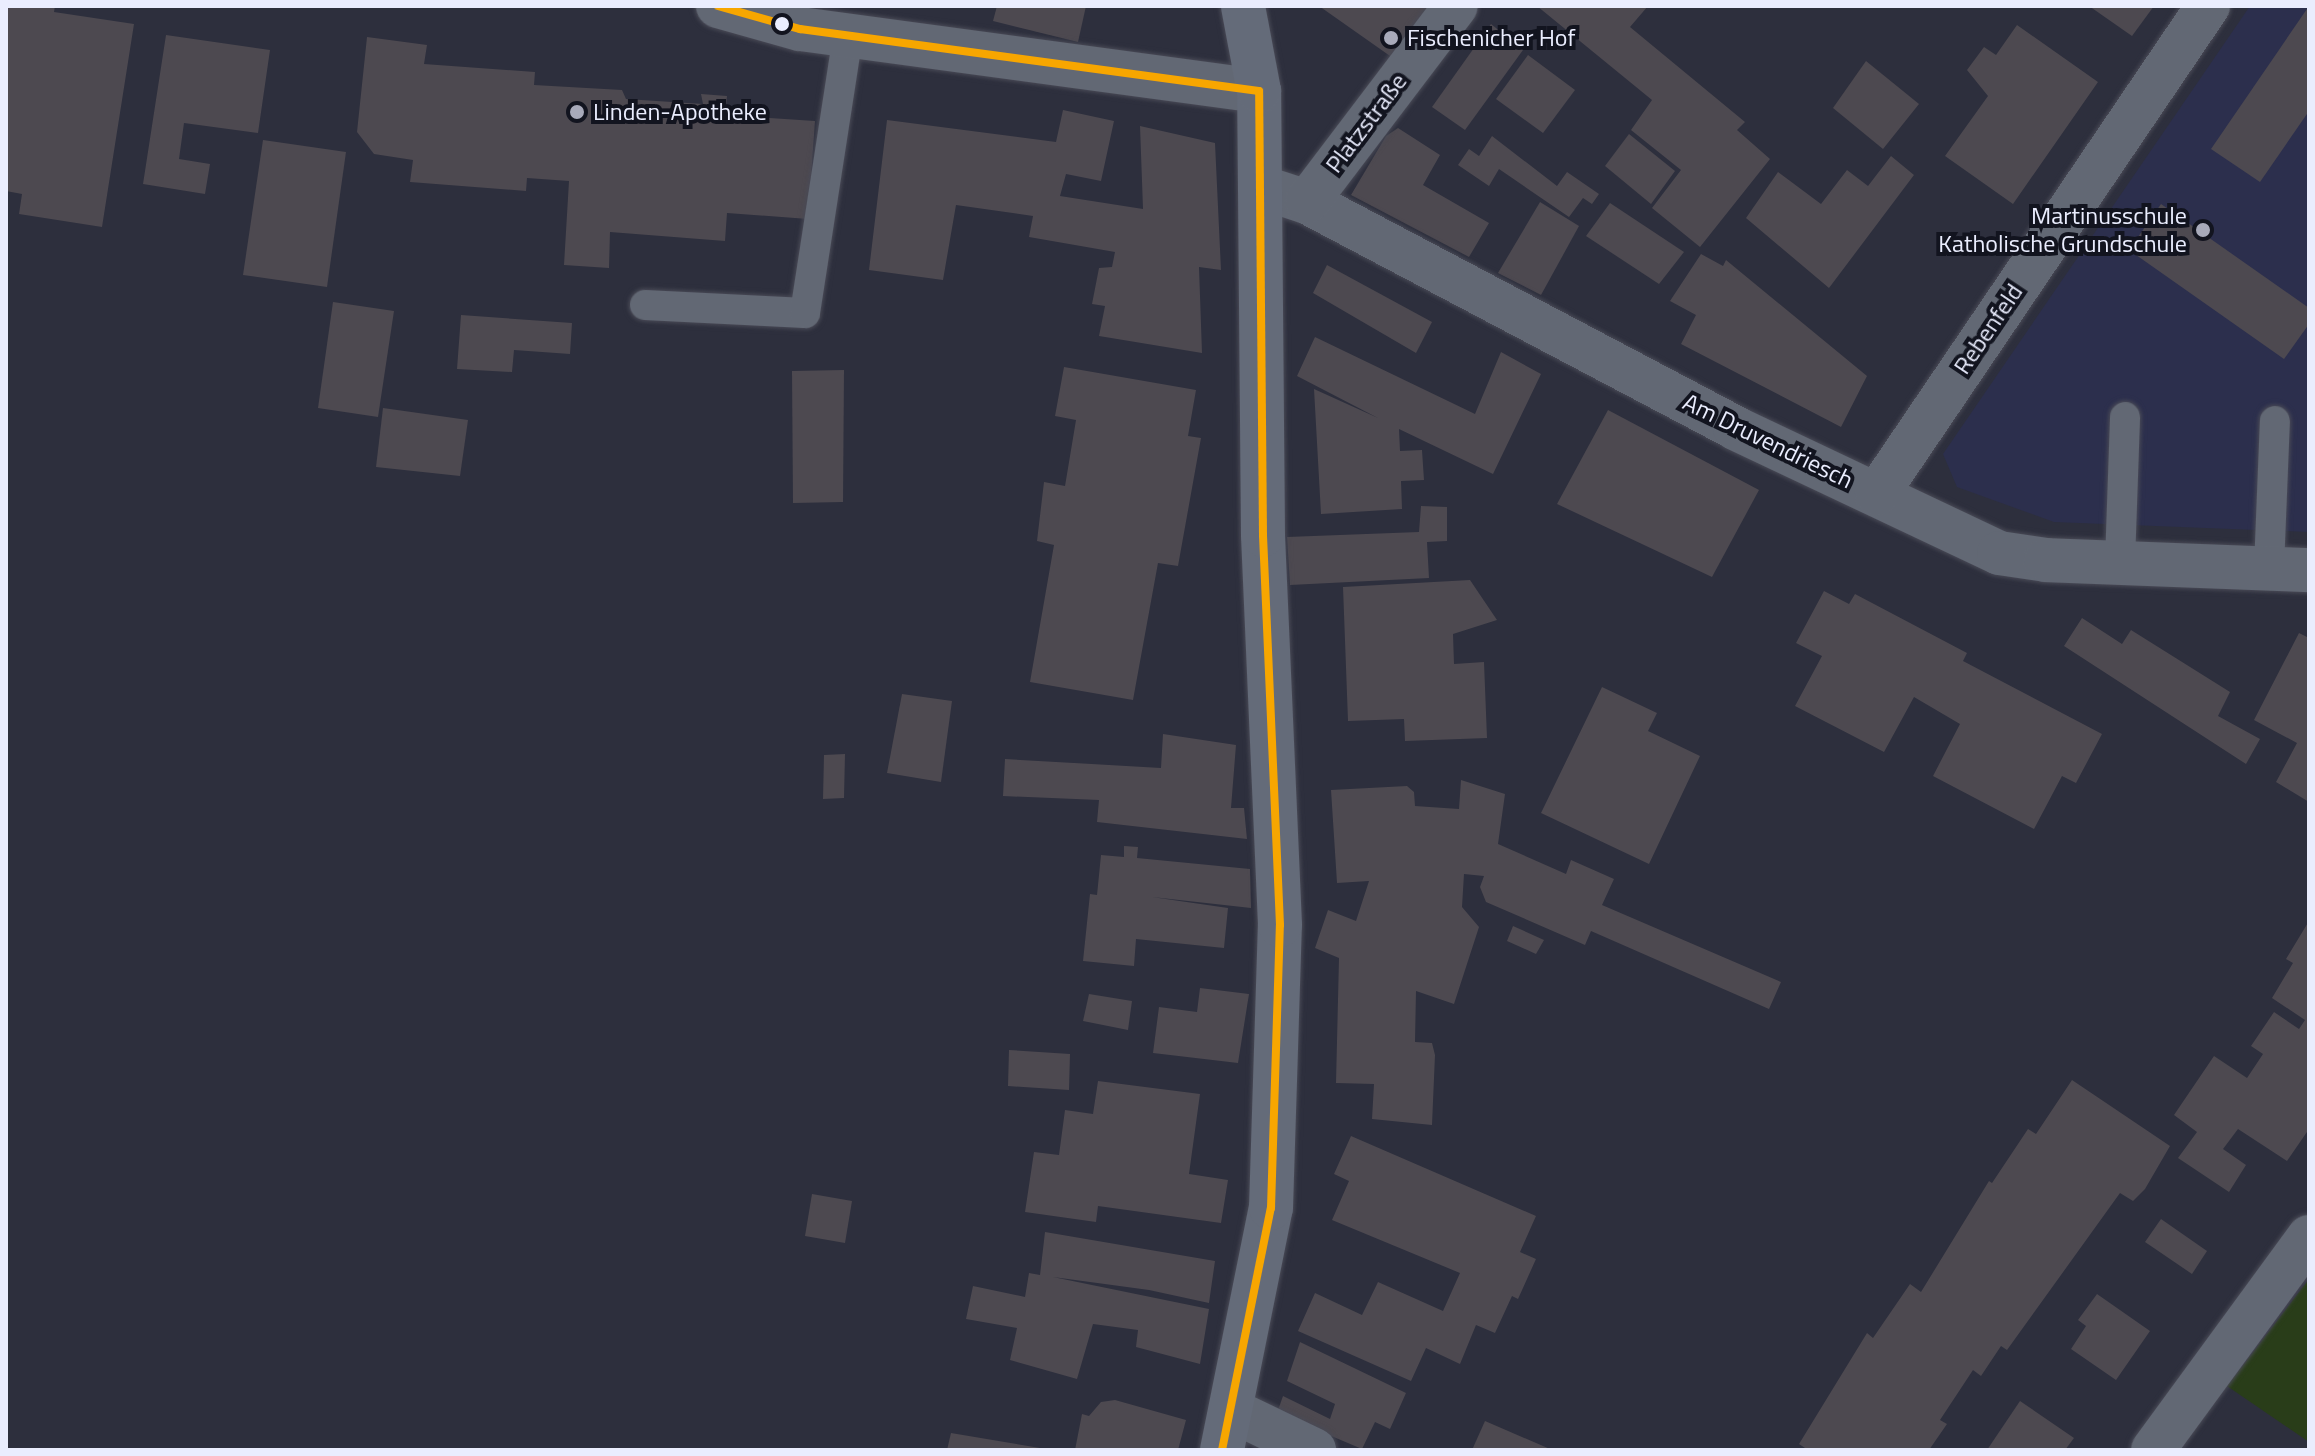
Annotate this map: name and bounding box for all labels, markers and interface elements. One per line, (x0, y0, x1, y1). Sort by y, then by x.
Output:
unlabelled marker (774, 16, 790, 32)
place label: Fischenicher Hof (1407, 24, 1575, 52)
marker: Fischenicher Hof (1382, 29, 1400, 47)
street label: Platzstraße (1319, 68, 1413, 178)
place label: Linden-Apotheke (593, 98, 767, 126)
marker: Linden-Apotheke (568, 103, 586, 121)
place label: Martinusschule Katholische Grundschule (1938, 202, 2187, 258)
marker: Martinusschule Katholische Grundschule (2194, 221, 2212, 239)
street label: Rebenfeld (1947, 278, 2029, 380)
street label: Am Druvendriesch (1678, 387, 1858, 495)

